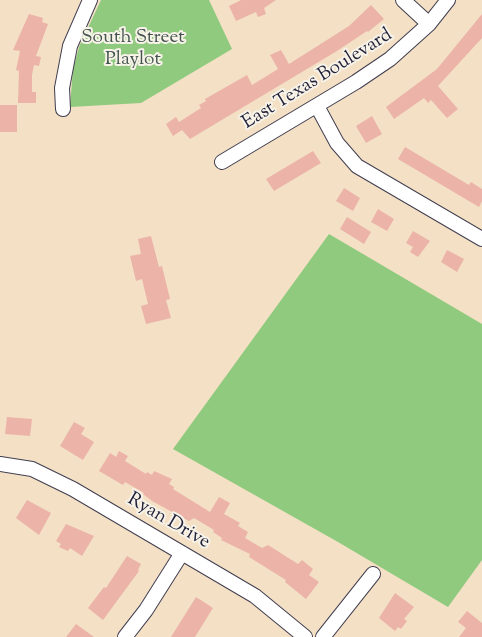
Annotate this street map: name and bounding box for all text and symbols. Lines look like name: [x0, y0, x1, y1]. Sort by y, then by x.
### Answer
street label: East Texas Boulevard: [239, 25, 397, 135]
park label: South Street Playlot: [81, 28, 185, 72]
street label: Ryan Drive: [123, 489, 213, 555]

